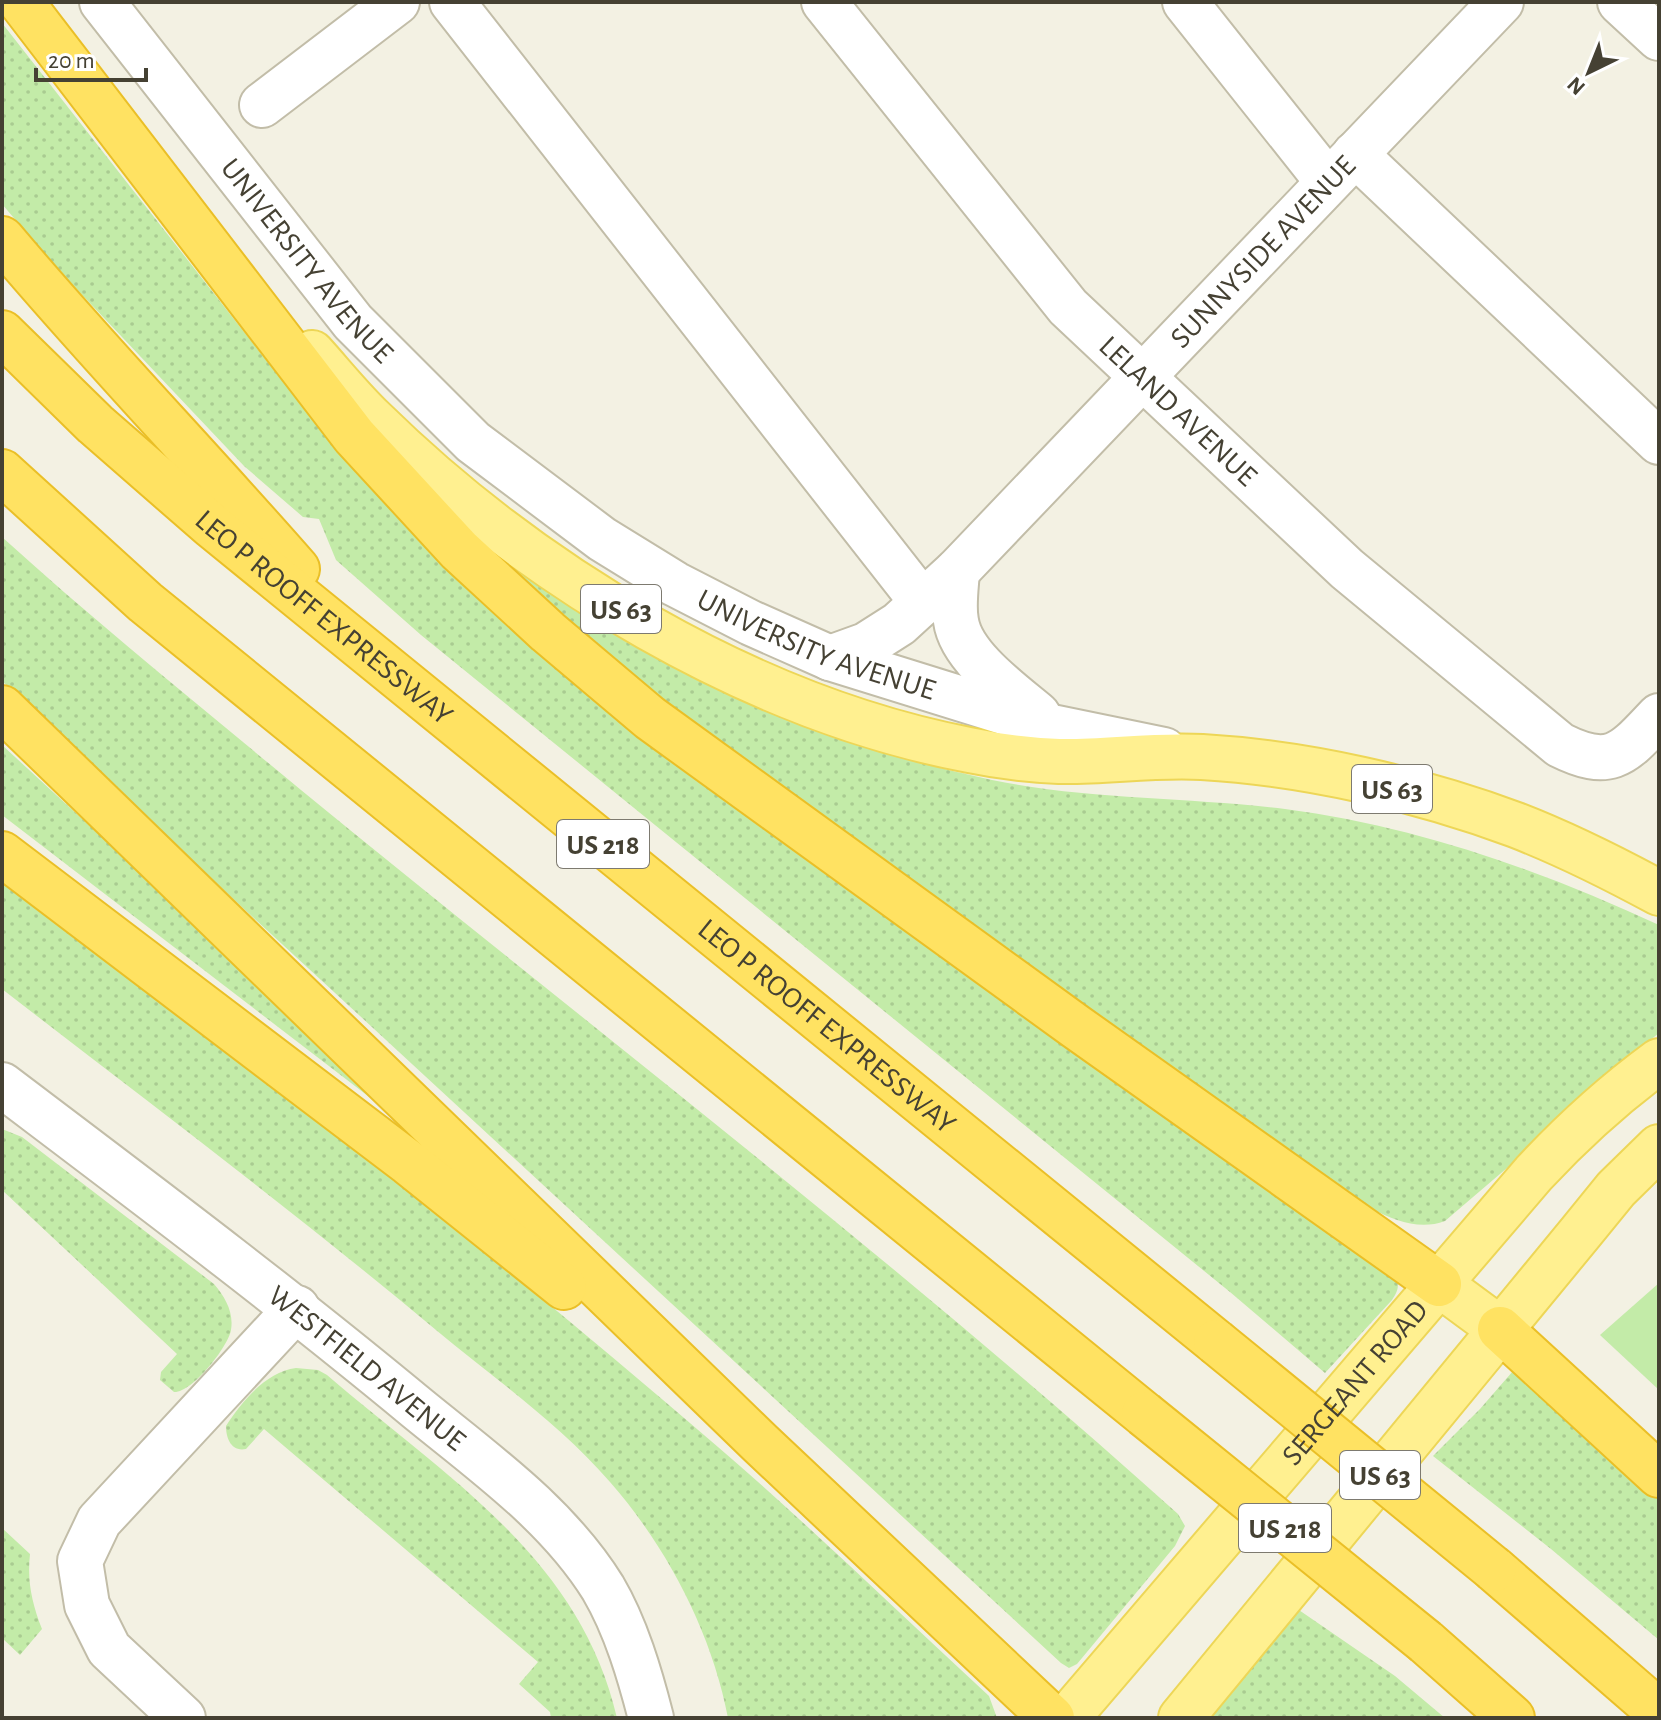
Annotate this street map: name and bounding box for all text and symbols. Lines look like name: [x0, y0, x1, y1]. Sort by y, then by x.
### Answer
scale bar: [36, 32, 146, 82]
north arrow: [1549, 32, 1629, 112]
text: 20 m: [48, 49, 95, 73]
text: N: [1563, 73, 1589, 99]
street label: SUNNYSIDE AVENUE: [1165, 150, 1361, 354]
street label: UNIVERSITY AVENUE: [215, 153, 398, 369]
street label: LELAND AVENUE: [1093, 331, 1262, 492]
street label: LEO P ROOFF EXPRESSWAY: [189, 505, 458, 731]
street label: UNIVERSITY AVENUE: [692, 584, 939, 706]
road number: US 63: [581, 585, 661, 633]
road number: US 63: [1352, 765, 1432, 813]
road number: US 218: [557, 820, 649, 868]
street label: LEO P ROOFF EXPRESSWAY: [692, 914, 961, 1140]
street label: WESTFIELD AVENUE: [262, 1280, 471, 1457]
street label: SERGEANT ROAD: [1277, 1295, 1434, 1471]
road number: US 63: [1340, 1451, 1420, 1499]
road number: US 218: [1239, 1504, 1331, 1552]

